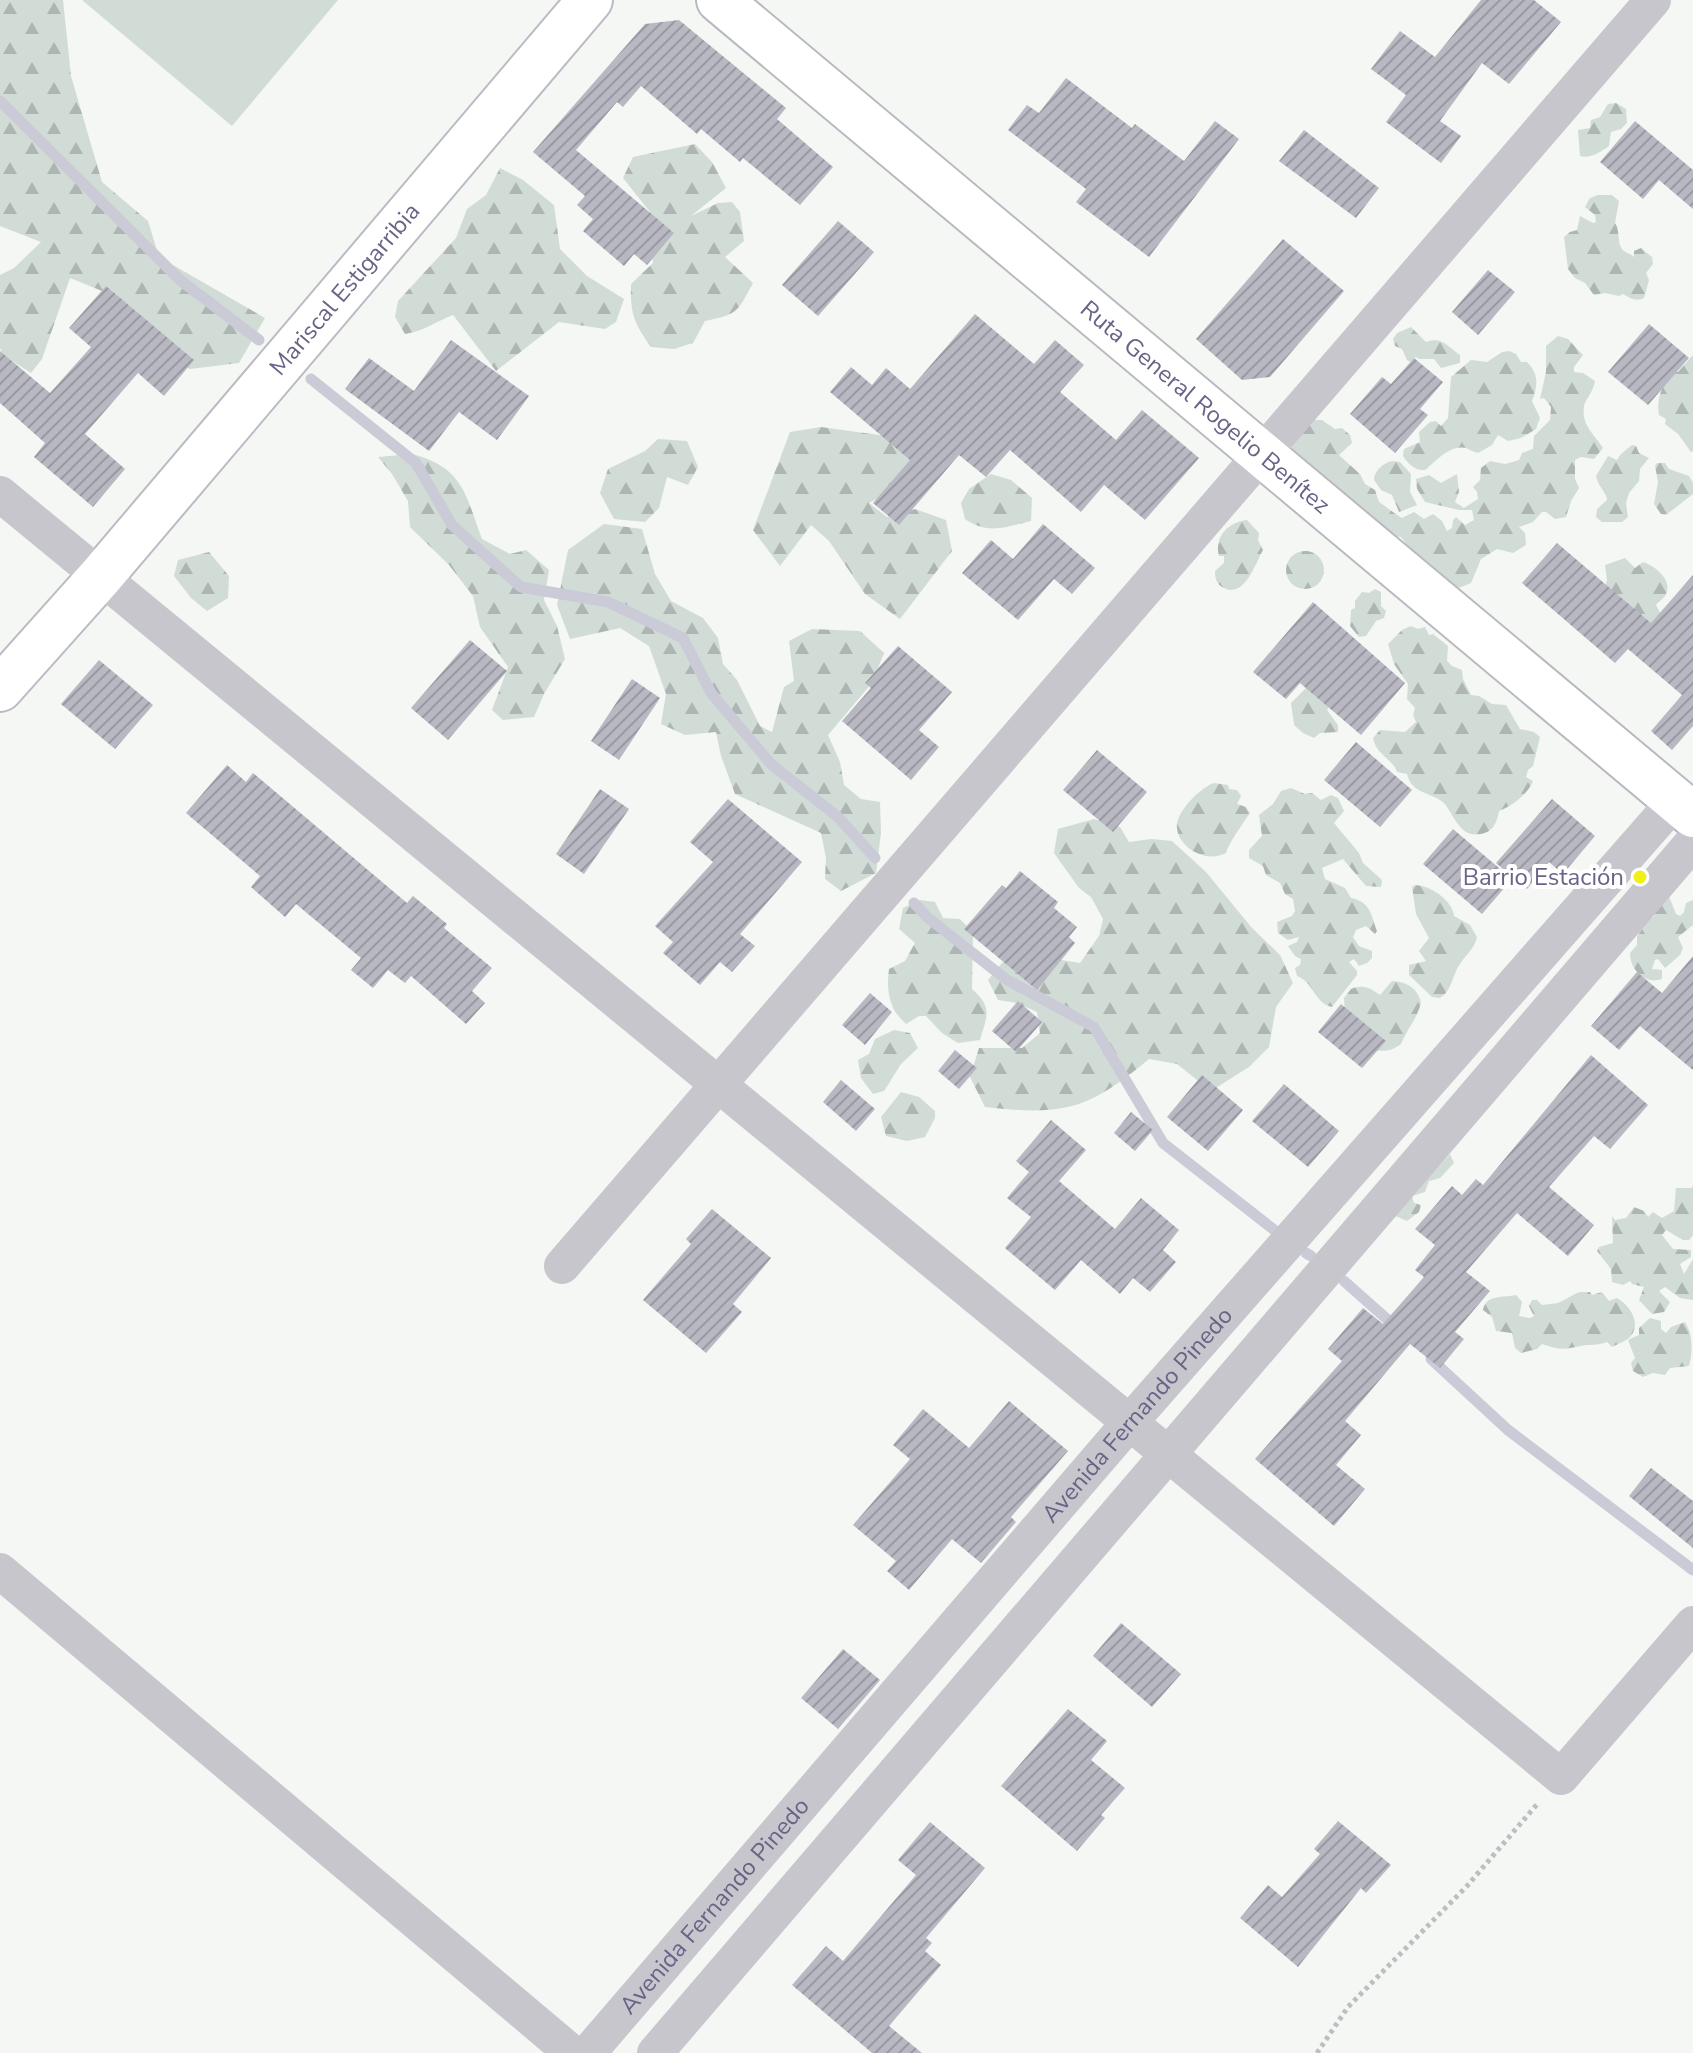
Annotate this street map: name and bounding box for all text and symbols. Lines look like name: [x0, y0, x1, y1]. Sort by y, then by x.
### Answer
street label: Mariscal Estigarribia: [262, 196, 427, 382]
street label: Ruta General Rogelio Benítez: [1074, 293, 1337, 521]
place label: Barrio Estación: [1463, 861, 1624, 893]
marker: Barrio Estación: [1631, 868, 1649, 886]
street label: Avenida Fernando Pinedo: [1035, 1300, 1240, 1529]
street label: Avenida Fernando Pinedo: [612, 1791, 817, 2021]

